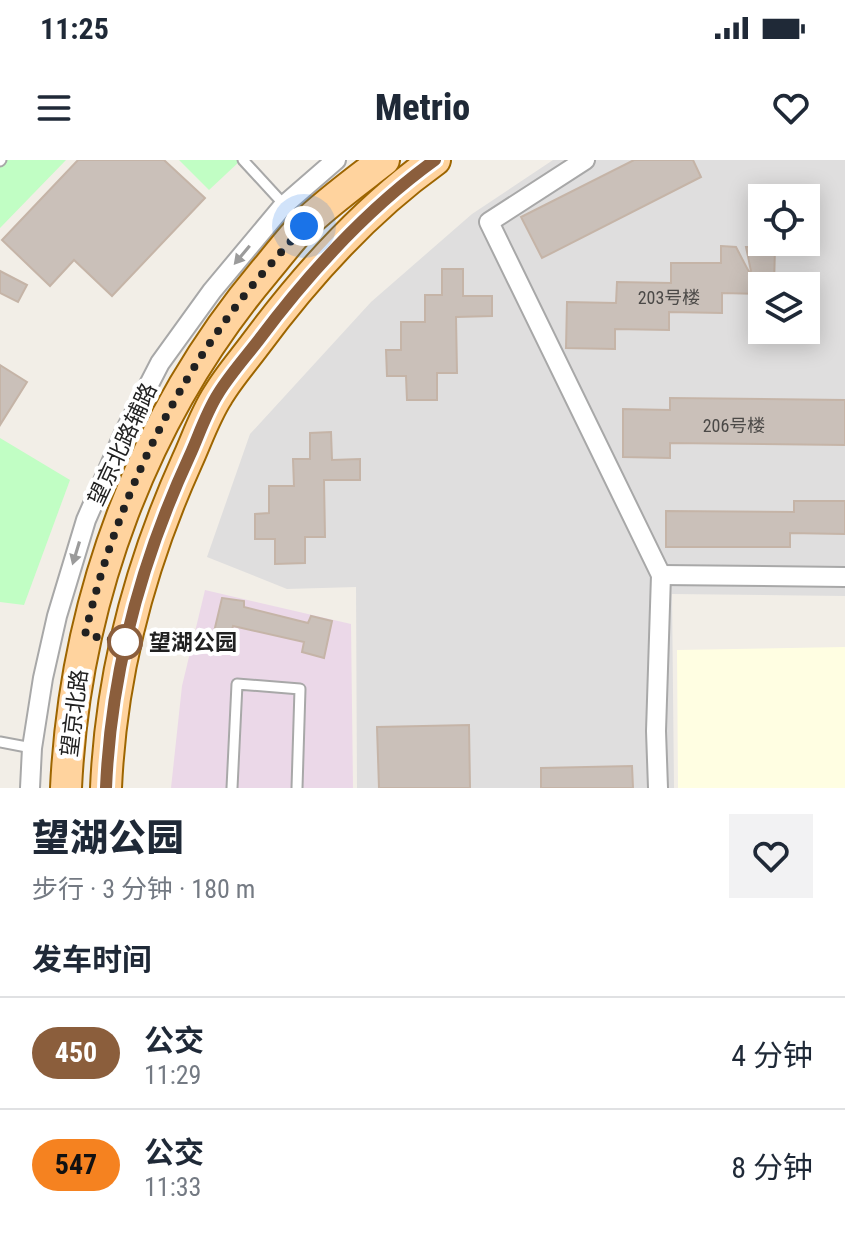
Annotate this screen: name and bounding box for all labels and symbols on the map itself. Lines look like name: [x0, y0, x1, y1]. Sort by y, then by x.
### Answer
your location: [284, 206, 324, 246]
one-way arrow: [234, 245, 251, 265]
house number: 203号楼: [638, 287, 700, 308]
street label: 望京北路辅路: [83, 379, 162, 509]
house number: 206号楼: [703, 415, 765, 436]
one-way arrow: [69, 542, 82, 566]
marker: 望湖公园: [108, 625, 142, 659]
place label: 望湖公园: [149, 630, 237, 655]
street label: 望京北路: [57, 668, 92, 758]

